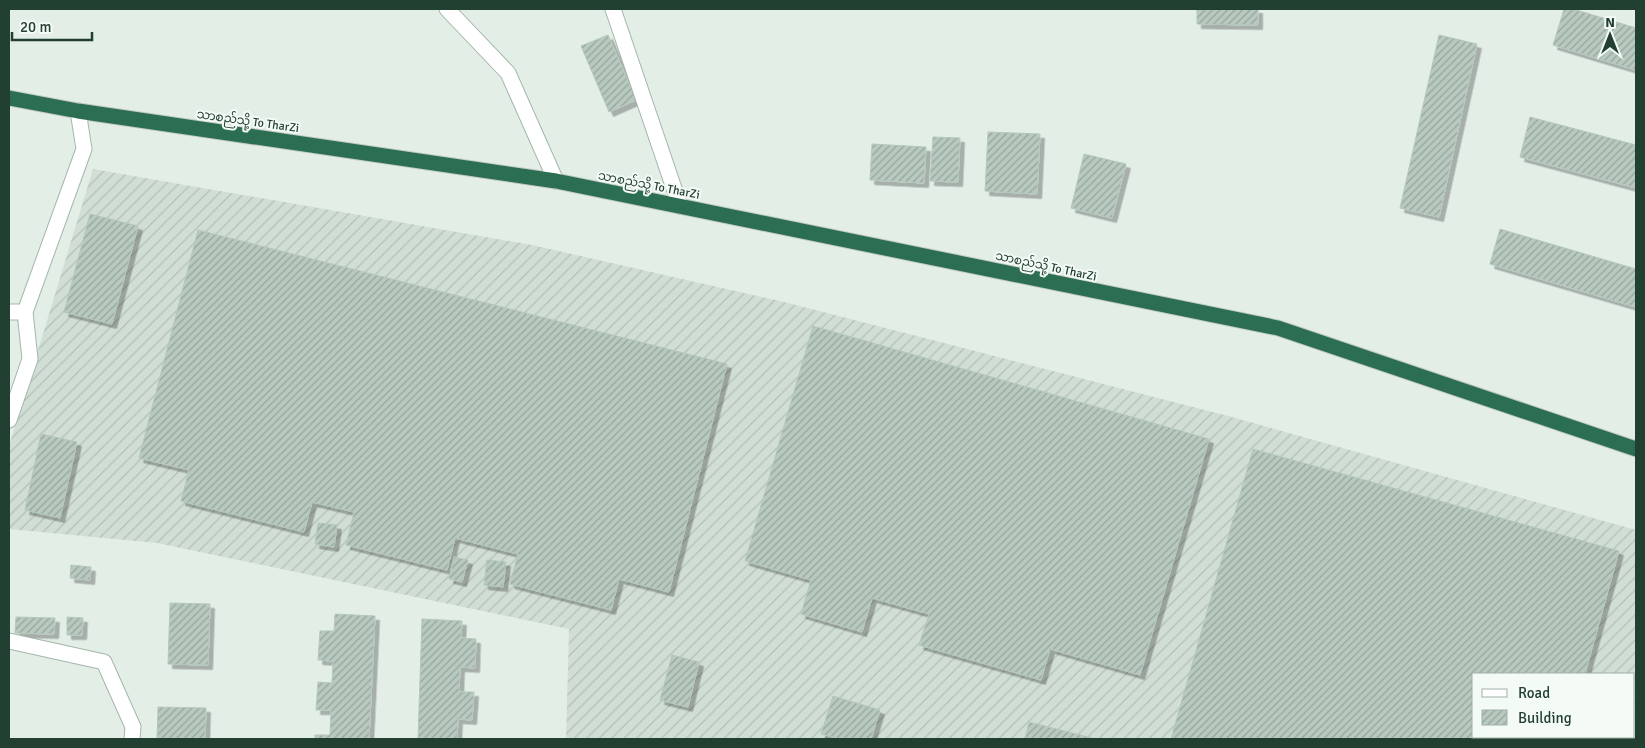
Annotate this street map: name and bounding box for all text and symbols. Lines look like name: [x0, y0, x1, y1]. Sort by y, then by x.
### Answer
scale bar: [12, 10, 92, 42]
north arrow: [1585, 10, 1635, 60]
text: N: [1605, 14, 1615, 31]
text: 20 m: [20, 18, 51, 36]
street label: သာစည်သို့ To TharZi: [195, 105, 300, 138]
street label: သာစည်သို့ To TharZi: [596, 166, 701, 205]
street label: သာစည်သို့ To TharZi: [993, 246, 1098, 287]
legend: [1472, 673, 1635, 738]
text: Road: [1518, 684, 1550, 702]
text: Building: [1518, 709, 1572, 727]

